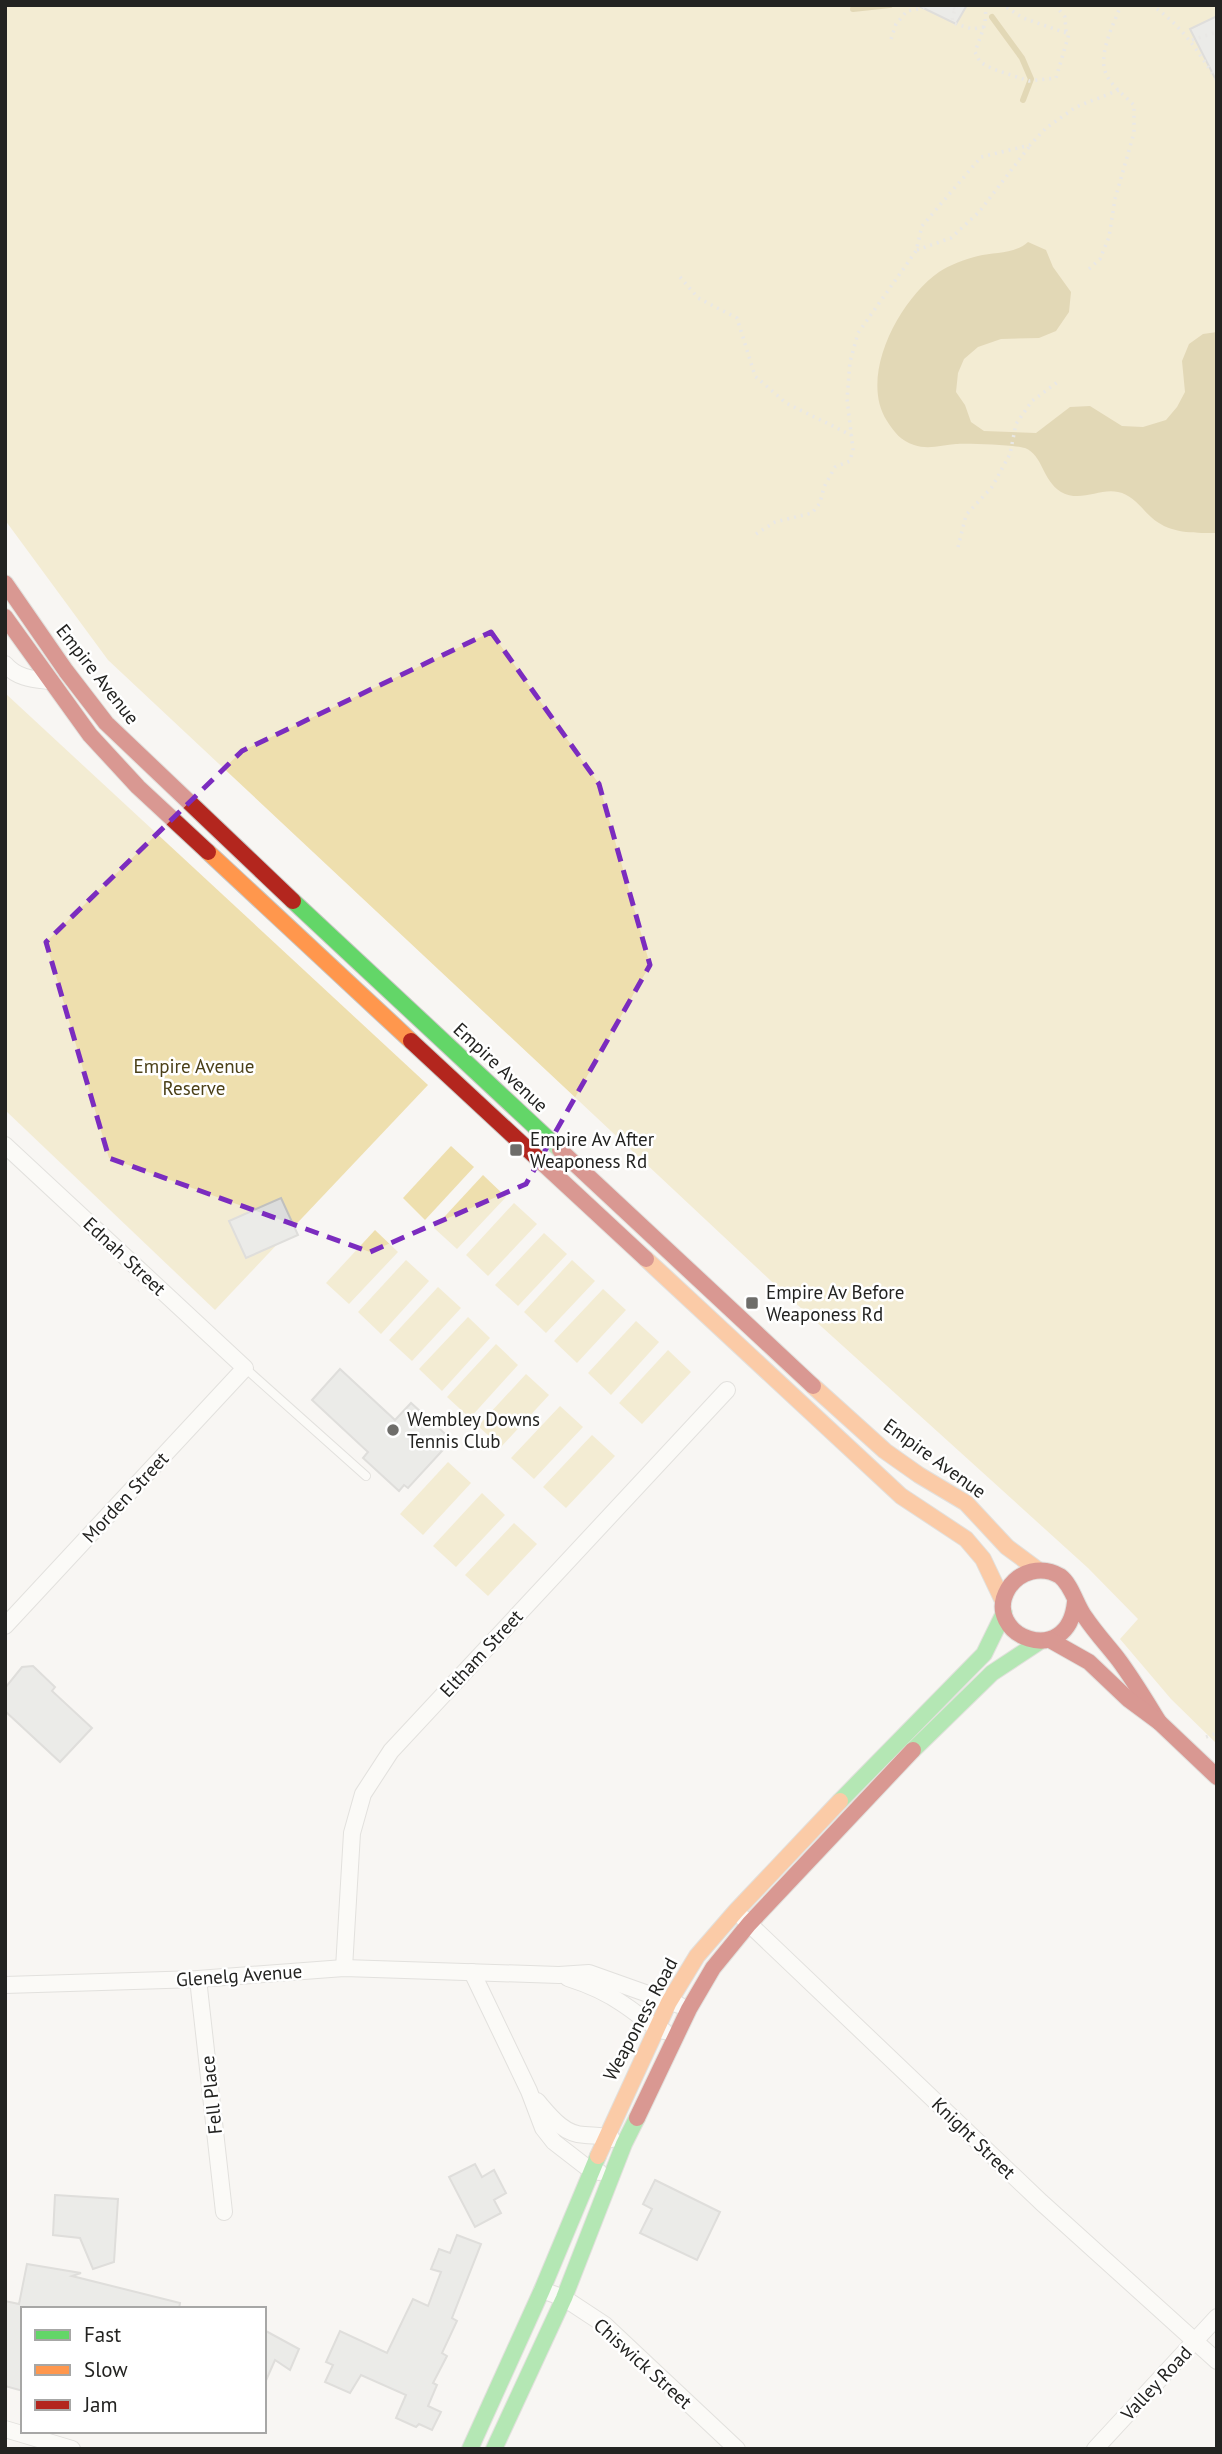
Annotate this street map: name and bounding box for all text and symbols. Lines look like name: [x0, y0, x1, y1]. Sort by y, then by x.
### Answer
street label: Empire Avenue: [51, 619, 145, 729]
street label: Empire Avenue: [449, 1017, 553, 1117]
park label: Empire Avenue Reserve: [134, 1054, 254, 1100]
place label: Empire Av After Weaponess Rd: [530, 1127, 655, 1173]
marker: Empire Av After Weaponess Rd: [508, 1142, 524, 1158]
street label: Ednah Street: [79, 1212, 172, 1301]
place label: Empire Av Before Weaponess Rd: [766, 1280, 904, 1326]
marker: Empire Av Before Weaponess Rd: [744, 1295, 760, 1311]
place label: Wembley Downs Tennis Club: [407, 1407, 540, 1453]
street label: Empire Avenue: [879, 1413, 991, 1503]
marker: Wembley Downs Tennis Club: [385, 1422, 401, 1438]
street label: Morden Street: [77, 1446, 174, 1547]
street label: Eltham Street: [434, 1604, 528, 1702]
street label: Weaponess Road: [598, 1953, 682, 2085]
street label: Glenelg Avenue: [175, 1959, 303, 1991]
street label: Fell Place: [195, 2054, 227, 2136]
street label: Knight Street: [927, 2092, 1021, 2184]
legend: [21, 2307, 266, 2433]
street label: Chiswick Street: [589, 2313, 698, 2414]
text: Fast: [84, 2321, 121, 2348]
street label: Valley Road: [1115, 2341, 1197, 2426]
text: Slow: [84, 2356, 128, 2383]
text: Jam: [83, 2391, 118, 2418]

